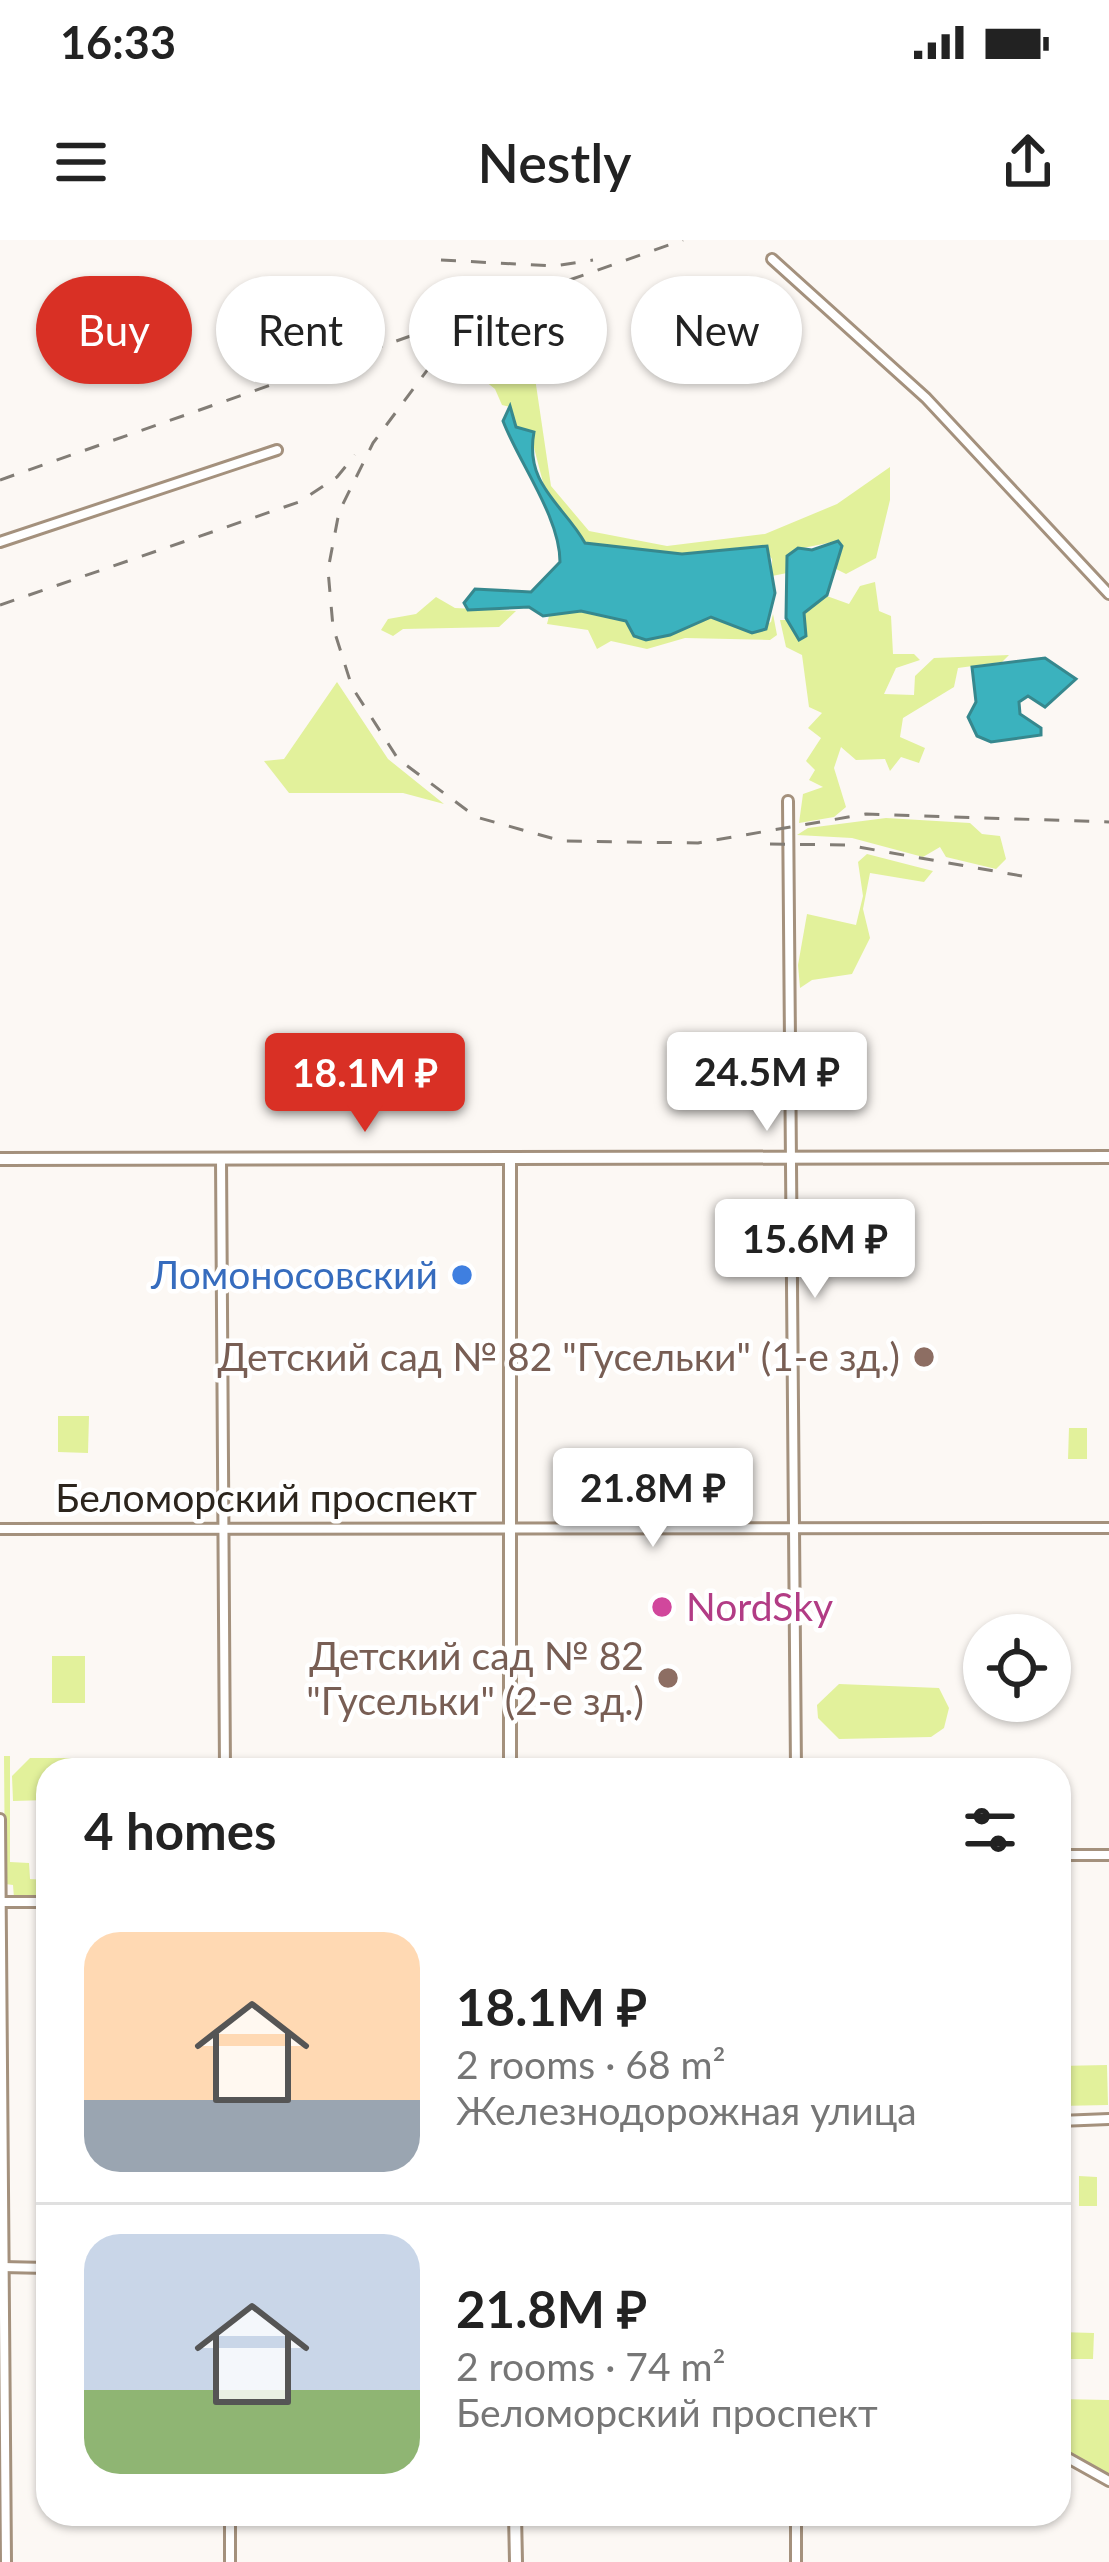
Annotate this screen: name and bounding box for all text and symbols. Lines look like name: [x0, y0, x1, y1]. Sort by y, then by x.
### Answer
text: 16:33: [60, 15, 176, 69]
icon: menu: [48, 129, 114, 195]
icon: share: [995, 129, 1061, 195]
text: Nestly: [478, 130, 631, 195]
chip: Buy: [36, 276, 192, 384]
chip: Rent: [216, 276, 385, 384]
chip: Filters: [409, 276, 607, 384]
chip: New: [631, 276, 802, 384]
pin: 24.5M ₽: [656, 1032, 878, 1134]
pin: 18.1M ₽: [254, 1033, 476, 1135]
text: 24.5M ₽: [694, 1048, 840, 1094]
text: 18.1M ₽: [292, 1049, 438, 1095]
pin: 15.6M ₽: [704, 1199, 926, 1301]
text: 15.6M ₽: [742, 1215, 888, 1261]
place label: Ломоносовский: [150, 1251, 438, 1297]
marker: Ломоносовский: [449, 1262, 475, 1288]
place label: Детский сад № 82 "Гусельки" (1-е зд.): [217, 1333, 900, 1379]
marker: Детский сад № 82 "Гусельки" (1-е зд.): [911, 1344, 937, 1370]
pin: 21.8M ₽: [542, 1448, 764, 1550]
text: 21.8M ₽: [580, 1464, 726, 1510]
street label: Беломорский проспект: [55, 1474, 477, 1520]
place label: NordSky: [686, 1583, 833, 1629]
marker: NordSky: [649, 1594, 675, 1620]
map controls: [963, 1614, 1071, 1722]
button: locate: [963, 1614, 1071, 1722]
place label: Детский сад № 82 "Гусельки" (2-е зд.): [306, 1632, 644, 1723]
marker: Детский сад № 82 "Гусельки" (2-е зд.): [655, 1665, 681, 1691]
icon: filters: [957, 1797, 1023, 1863]
text: 4 homes: [84, 1800, 276, 1861]
text: 18.1M ₽: [456, 1976, 647, 2037]
icon: home: [180, 1980, 324, 2124]
text: 2 rooms · 68 m²: [456, 2041, 726, 2087]
text: Железнодорожная улица: [456, 2087, 917, 2133]
text: 21.8M ₽: [456, 2278, 647, 2339]
icon: home: [180, 2282, 324, 2426]
text: 2 rooms · 74 m²: [456, 2343, 726, 2389]
text: Беломорский проспект: [456, 2389, 878, 2435]

